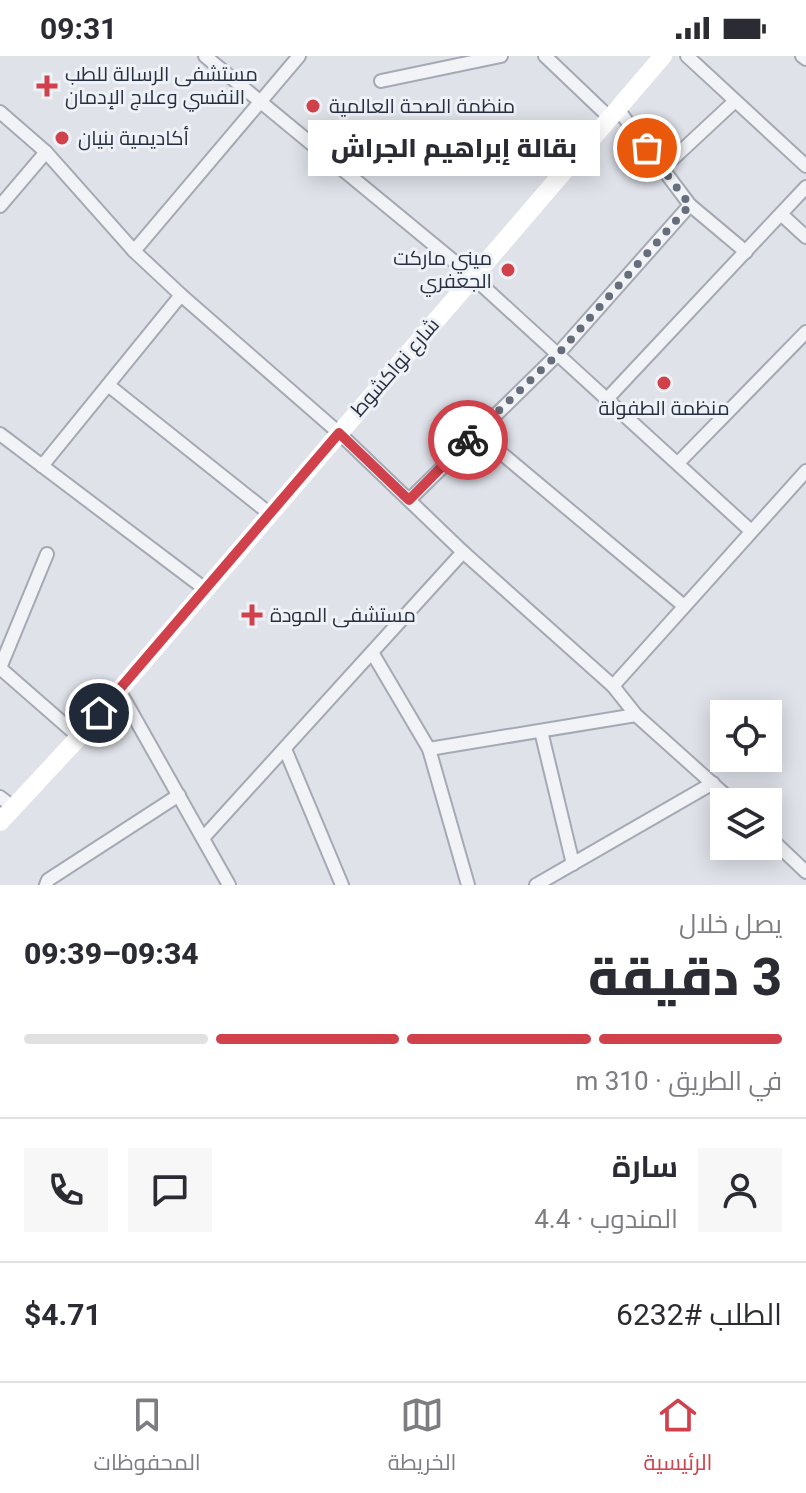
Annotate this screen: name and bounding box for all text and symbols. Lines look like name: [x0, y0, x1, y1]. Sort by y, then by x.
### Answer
text: 09:31: [40, 11, 117, 46]
place label: مستشفى الرسالة للطب النفسي وعلاج الإدمان: [65, 62, 258, 112]
marker: مستشفى الرسالة للطب النفسي وعلاج الإدمان: [36, 75, 58, 97]
place label: منظمة الصحة العالمية: [329, 94, 515, 118]
marker: منظمة الصحة العالمية: [304, 97, 322, 115]
pin: [613, 114, 681, 182]
callout: بقالة إبراهيم الجراش: [307, 120, 599, 176]
place label: أكاديمية بنيان: [78, 126, 189, 151]
icon: bag: [625, 126, 669, 170]
marker: أكاديمية بنيان: [53, 129, 71, 147]
text: بقالة إبراهيم الجراش: [331, 133, 577, 163]
place label: ميني ماركت الجعفري: [393, 246, 492, 297]
marker: ميني ماركت الجعفري: [499, 261, 517, 279]
street label: شارع نواكشوط: [346, 313, 446, 422]
marker: منظمة الطفولة: [655, 374, 673, 392]
place label: منظمة الطفولة: [599, 396, 729, 420]
courier: [428, 400, 508, 480]
icon: bike: [446, 418, 490, 462]
place label: مستشفى المودة: [270, 603, 416, 628]
marker: مستشفى المودة: [241, 604, 263, 626]
pin: [65, 679, 133, 747]
icon: home: [77, 691, 121, 735]
map controls: [710, 700, 782, 860]
button: locate: [710, 700, 782, 772]
button: layers: [710, 788, 782, 860]
text: يصل خلال: [679, 909, 782, 939]
text: 09:34–09:39: [24, 936, 199, 971]
text: 3 دقيقة: [588, 947, 782, 1008]
text: في الطريق · 310 m: [575, 1066, 782, 1096]
button: phone: [24, 1148, 108, 1232]
button: chat: [128, 1148, 212, 1232]
button: person: [698, 1148, 782, 1232]
text: سارة: [612, 1149, 678, 1184]
text: المندوب · 4.4: [534, 1204, 678, 1234]
text: $4.71: [24, 1297, 102, 1332]
text: الطلب #6232: [616, 1297, 782, 1332]
tab: المحفوظات: [94, 1393, 201, 1483]
tab: الخريطة: [388, 1393, 456, 1483]
tab: الرئيسية: [643, 1393, 712, 1483]

